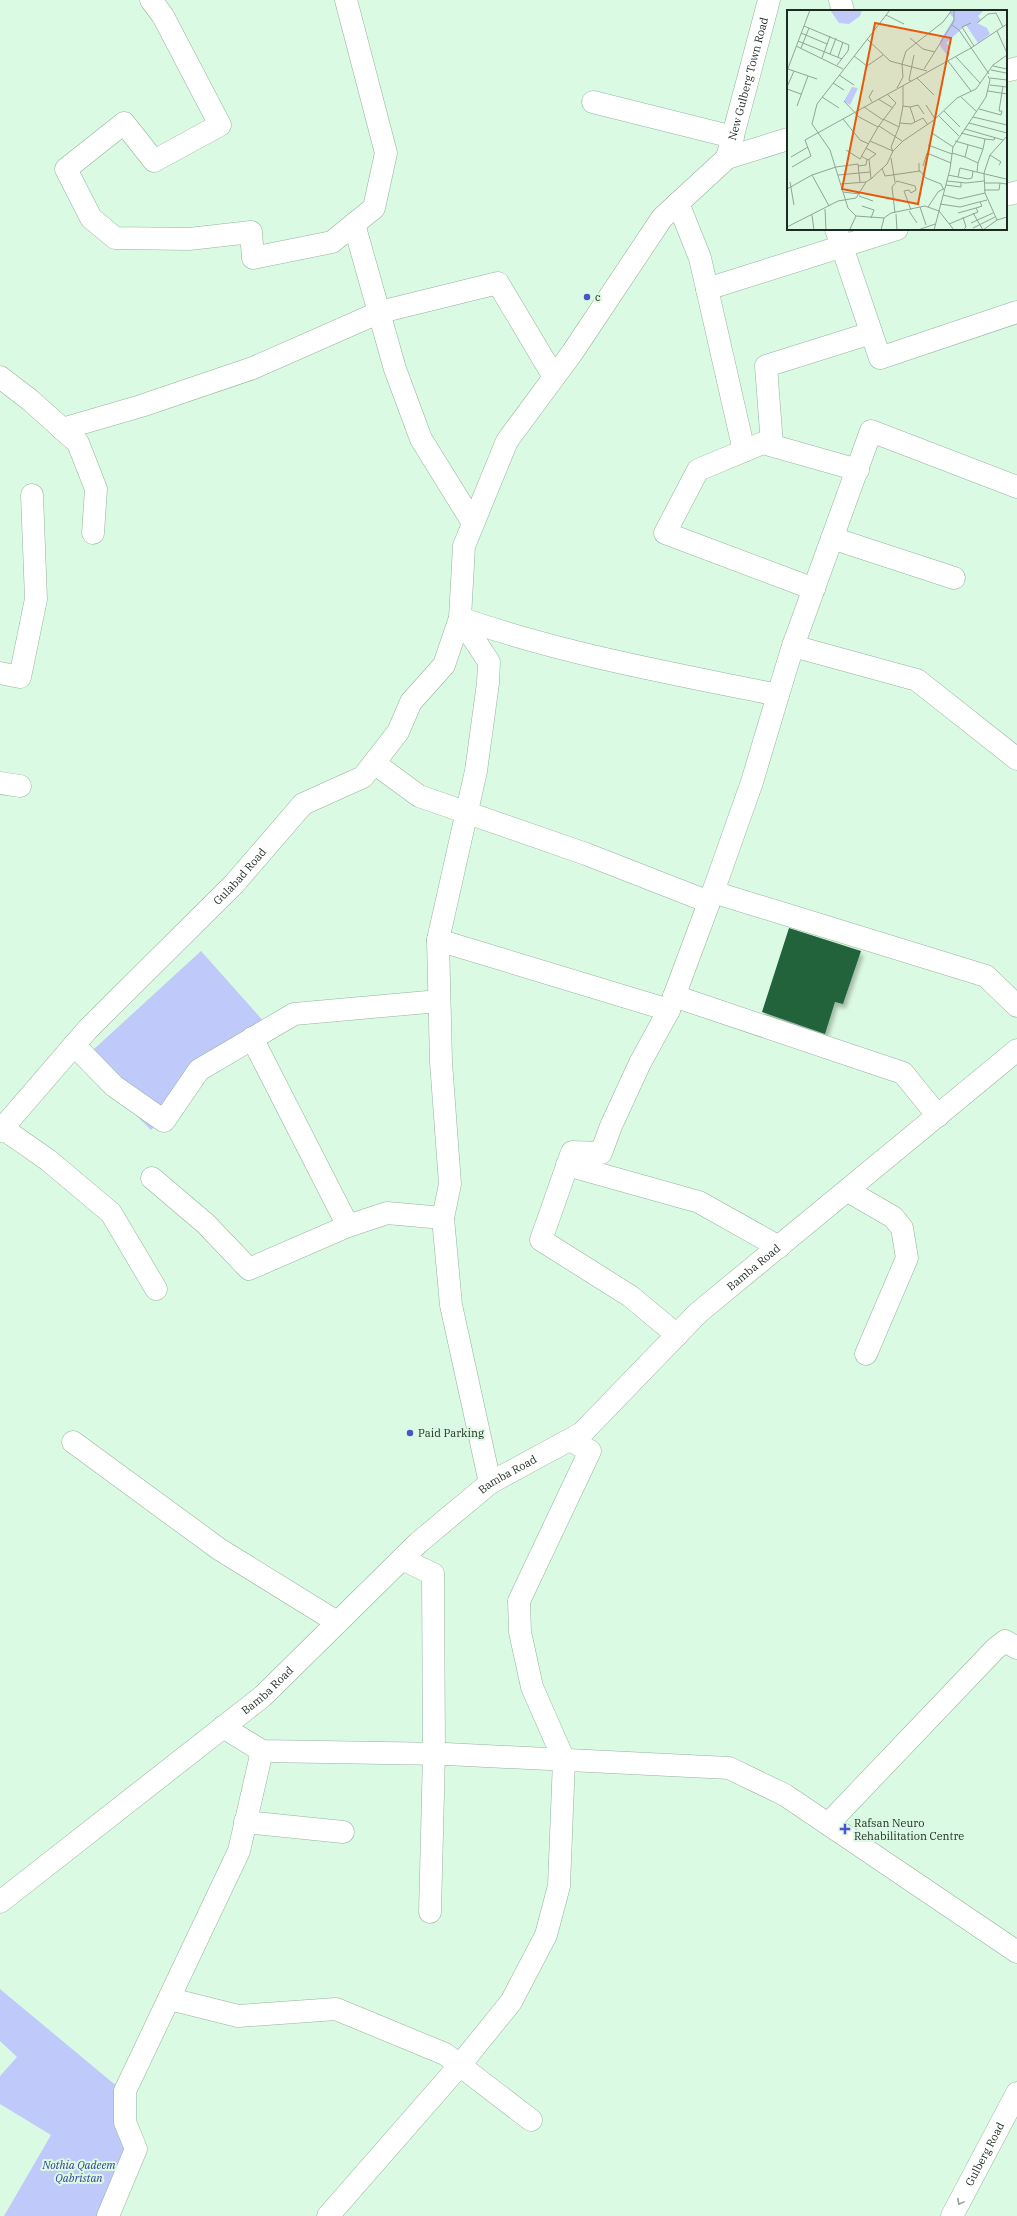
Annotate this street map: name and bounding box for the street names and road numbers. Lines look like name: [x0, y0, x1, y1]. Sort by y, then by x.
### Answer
street label: New Gulberg Town Road: [725, 15, 771, 142]
street label: Gulabad Road: [210, 845, 269, 908]
street label: Bamba Road: [724, 1241, 783, 1294]
street label: Bamba Road: [475, 1452, 539, 1497]
street label: Bamba Road: [238, 1663, 296, 1717]
street label: Gulberg Road: [962, 2119, 1007, 2188]

